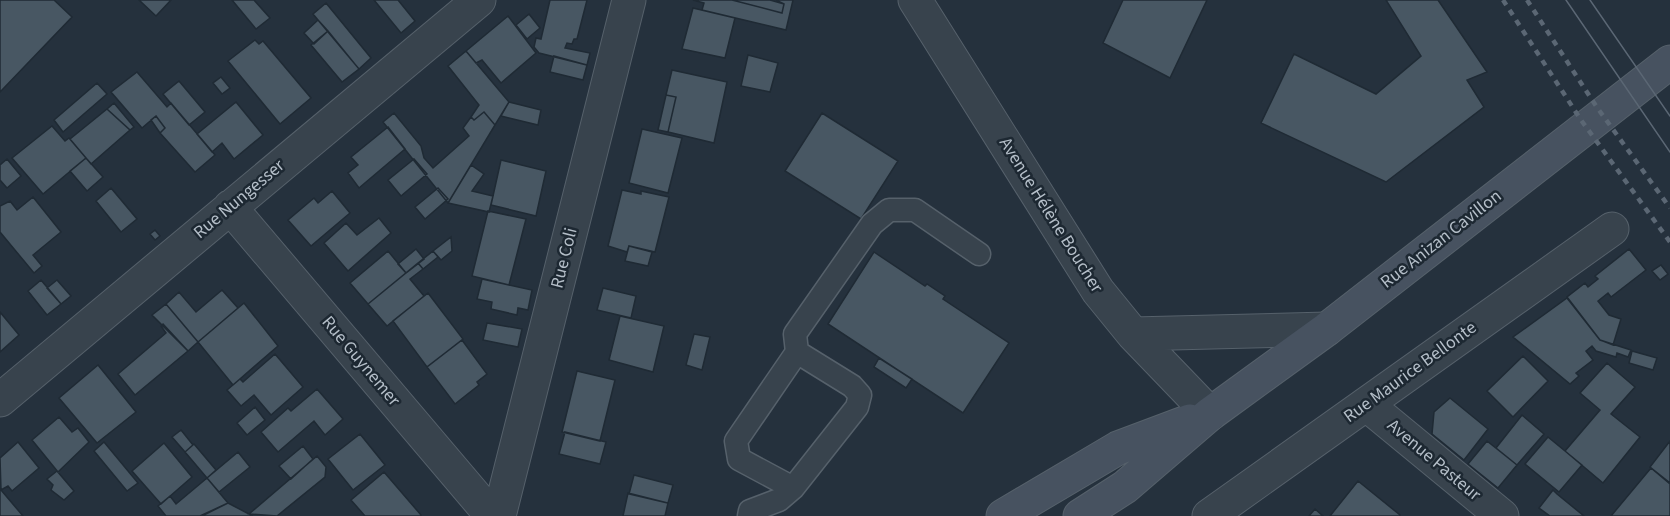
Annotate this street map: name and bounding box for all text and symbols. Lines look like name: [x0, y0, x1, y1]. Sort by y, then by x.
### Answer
street label: Avenue Hélène Boucher: [993, 133, 1109, 298]
street label: Rue Nungesser: [188, 153, 290, 245]
street label: Rue Anizan Cavillon: [1375, 184, 1507, 294]
street label: Rue Coli: [544, 225, 584, 291]
street label: Rue Guynemer: [316, 311, 407, 412]
street label: Rue Maurice Bellonte: [1338, 315, 1482, 429]
street label: Avenue Pasteur: [1382, 413, 1487, 507]

